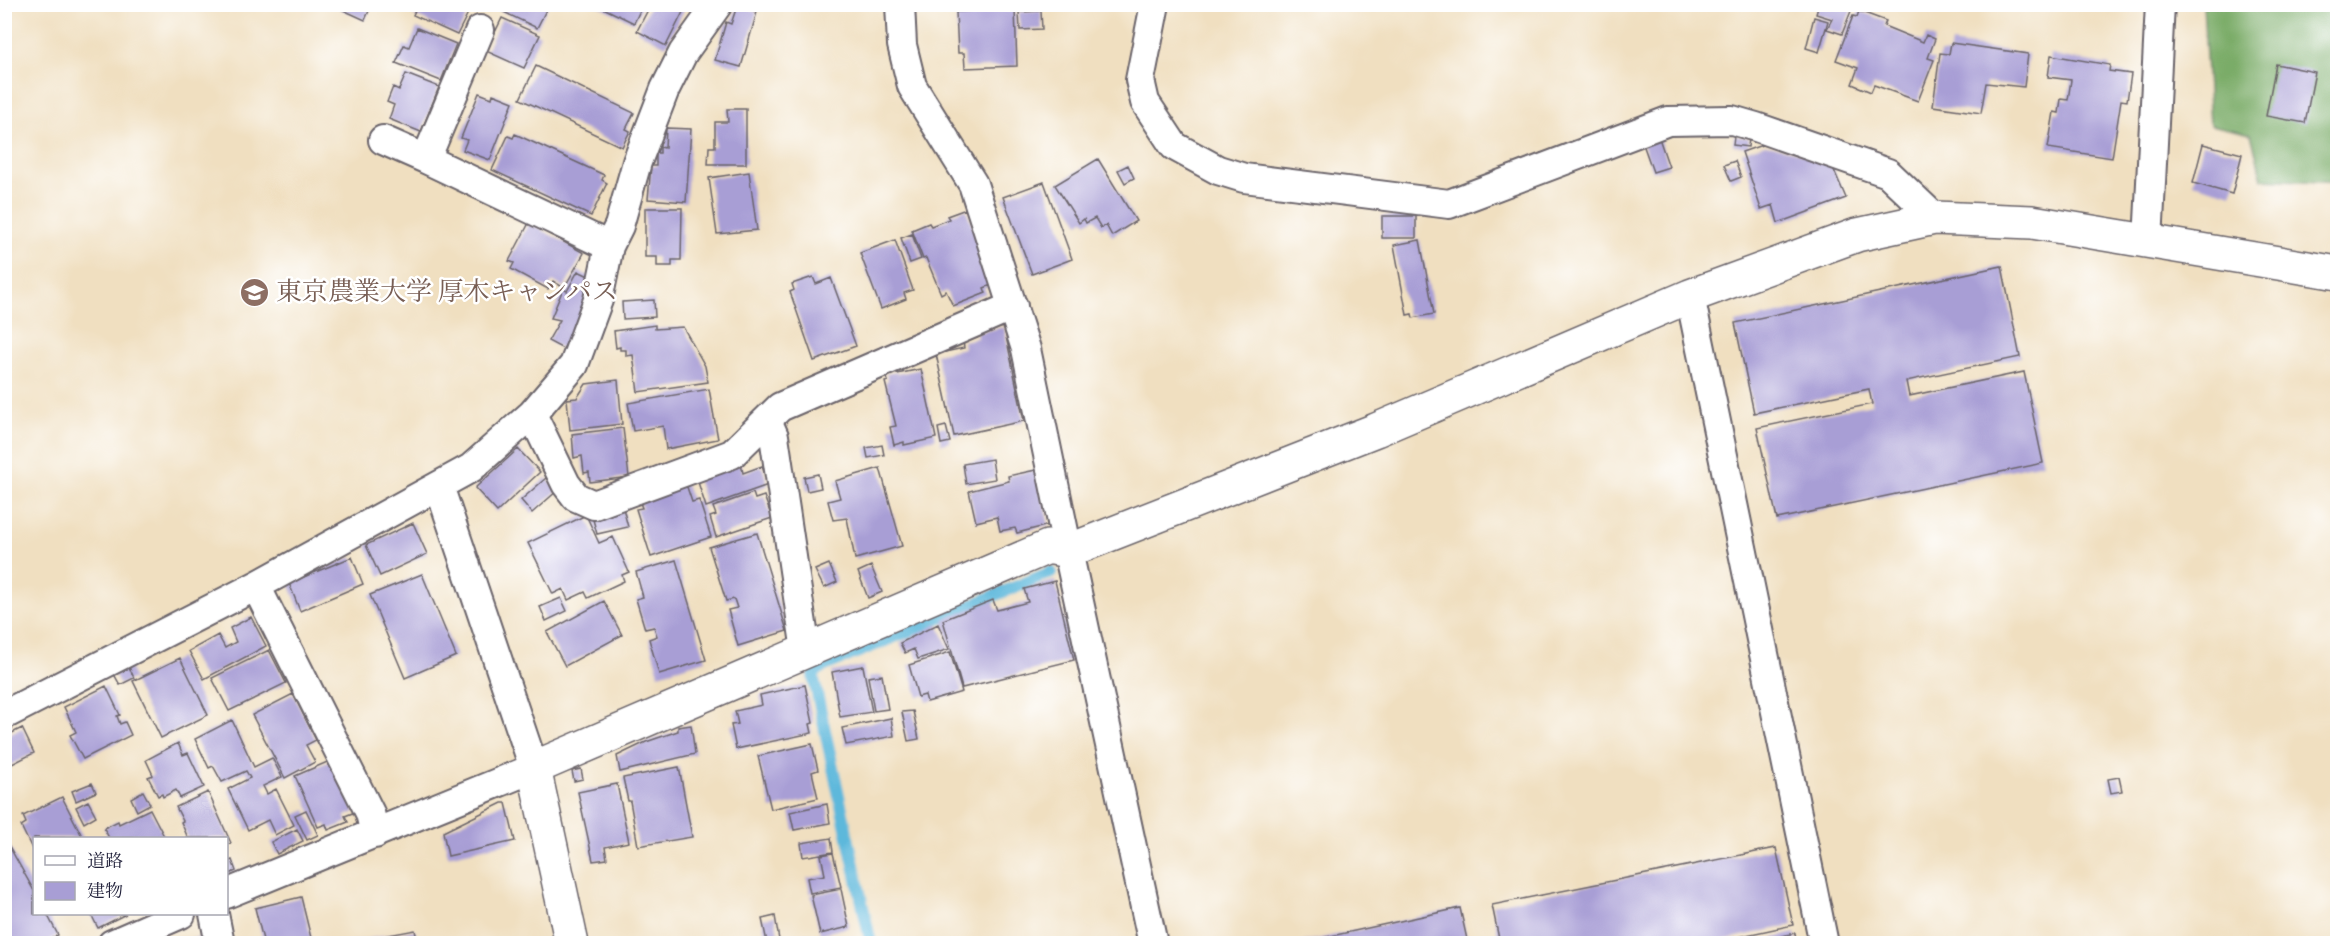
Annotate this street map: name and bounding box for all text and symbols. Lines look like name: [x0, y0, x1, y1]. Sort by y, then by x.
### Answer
school or university icon: 東京農業大学 厚木キャンパス: [239, 276, 271, 308]
place label: 東京農業大学 厚木キャンパス: [276, 276, 618, 309]
legend: [33, 837, 228, 915]
text: 道路: [87, 851, 123, 873]
text: 建物: [87, 881, 123, 903]

